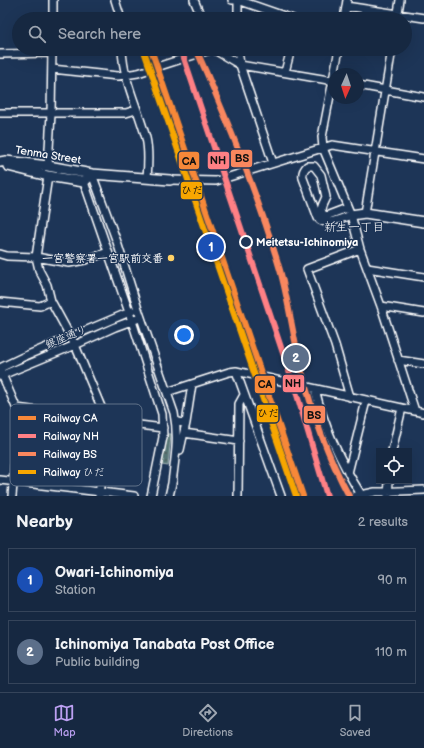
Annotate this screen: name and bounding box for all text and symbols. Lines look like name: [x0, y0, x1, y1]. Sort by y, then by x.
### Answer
search box: [12, 12, 412, 56]
icon: search: [26, 23, 48, 45]
text: Search here: [58, 25, 141, 44]
north arrow: [328, 68, 364, 104]
street label: Tenma Street: [14, 143, 82, 167]
line badge: BS: [230, 149, 253, 168]
line badge: CA: [178, 151, 200, 170]
line badge: NH: [207, 151, 230, 170]
text: BS: [235, 152, 250, 165]
text: NH: [210, 154, 226, 167]
text: CA: [182, 155, 197, 168]
line badge: ひだ: [180, 181, 203, 200]
text: ひだ: [181, 184, 203, 197]
district label: 新生一丁目: [324, 220, 384, 235]
pin: 1: [198, 232, 224, 262]
marker: Meitetsu-Ichinomiya: [239, 235, 253, 249]
place label: Meitetsu-Ichinomiya: [256, 236, 358, 249]
place label: 一宮警察署一宮駅前交番: [42, 252, 163, 265]
marker: 一宮警察署一宮駅前交番: [166, 253, 176, 263]
street label: 銀座通り: [43, 322, 89, 352]
your location: [174, 325, 194, 345]
pin: 2: [283, 343, 309, 373]
line badge: NH: [282, 374, 305, 393]
line badge: CA: [254, 375, 276, 394]
text: NH: [285, 377, 301, 390]
text: CA: [258, 378, 273, 391]
legend: [10, 404, 142, 486]
line badge: ひだ: [256, 404, 279, 423]
line badge: BS: [303, 405, 326, 424]
text: ひだ: [257, 407, 279, 420]
text: BS: [307, 409, 322, 422]
text: Railway CA: [43, 412, 98, 425]
text: Railway NH: [43, 430, 99, 443]
text: Railway BS: [43, 448, 97, 461]
map controls: [376, 448, 412, 484]
button: locate: [376, 448, 412, 484]
text: Railway ひだ: [43, 466, 105, 479]
text: Nearby: [16, 512, 73, 532]
text: 2 results: [358, 514, 408, 530]
text: Owari-Ichinomiya: [55, 563, 174, 582]
text: 1: [27, 572, 33, 588]
text: 90 m: [378, 572, 407, 588]
text: Station: [55, 582, 96, 598]
text: Ichinomiya Tanabata Post Office: [55, 635, 274, 654]
text: 2: [26, 644, 34, 660]
text: 110 m: [375, 644, 407, 660]
text: Public building: [55, 654, 140, 670]
tab: Map: [53, 702, 76, 739]
tab: Directions: [182, 702, 233, 739]
tab: Saved: [340, 702, 371, 739]

